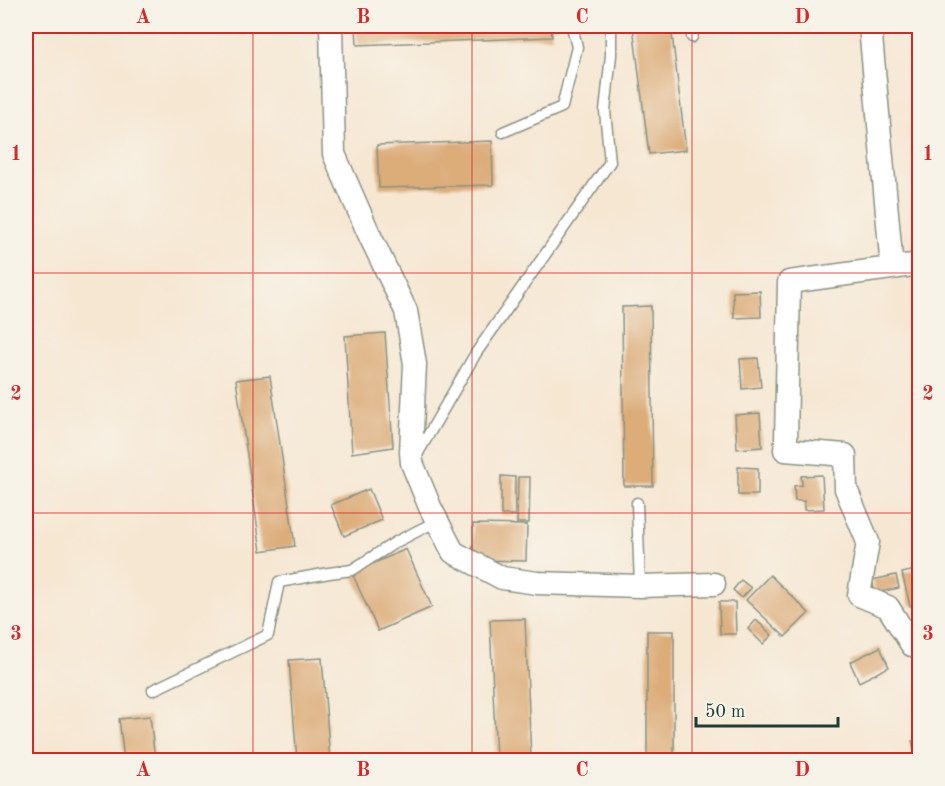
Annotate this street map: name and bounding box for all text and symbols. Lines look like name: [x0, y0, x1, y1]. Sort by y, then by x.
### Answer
text: A: [135, 8, 151, 28]
text: B: [356, 8, 370, 28]
text: C: [575, 8, 589, 28]
text: D: [794, 8, 810, 28]
text: 1: [10, 145, 22, 165]
text: 1: [922, 145, 934, 165]
text: 2: [10, 385, 22, 405]
text: 2: [922, 385, 934, 405]
text: 3: [10, 625, 22, 645]
text: 3: [922, 625, 934, 645]
scale bar: [696, 690, 838, 728]
text: 50 m: [705, 703, 745, 721]
text: A: [135, 761, 151, 781]
text: B: [356, 761, 370, 781]
text: C: [575, 761, 589, 781]
text: D: [794, 761, 810, 781]

